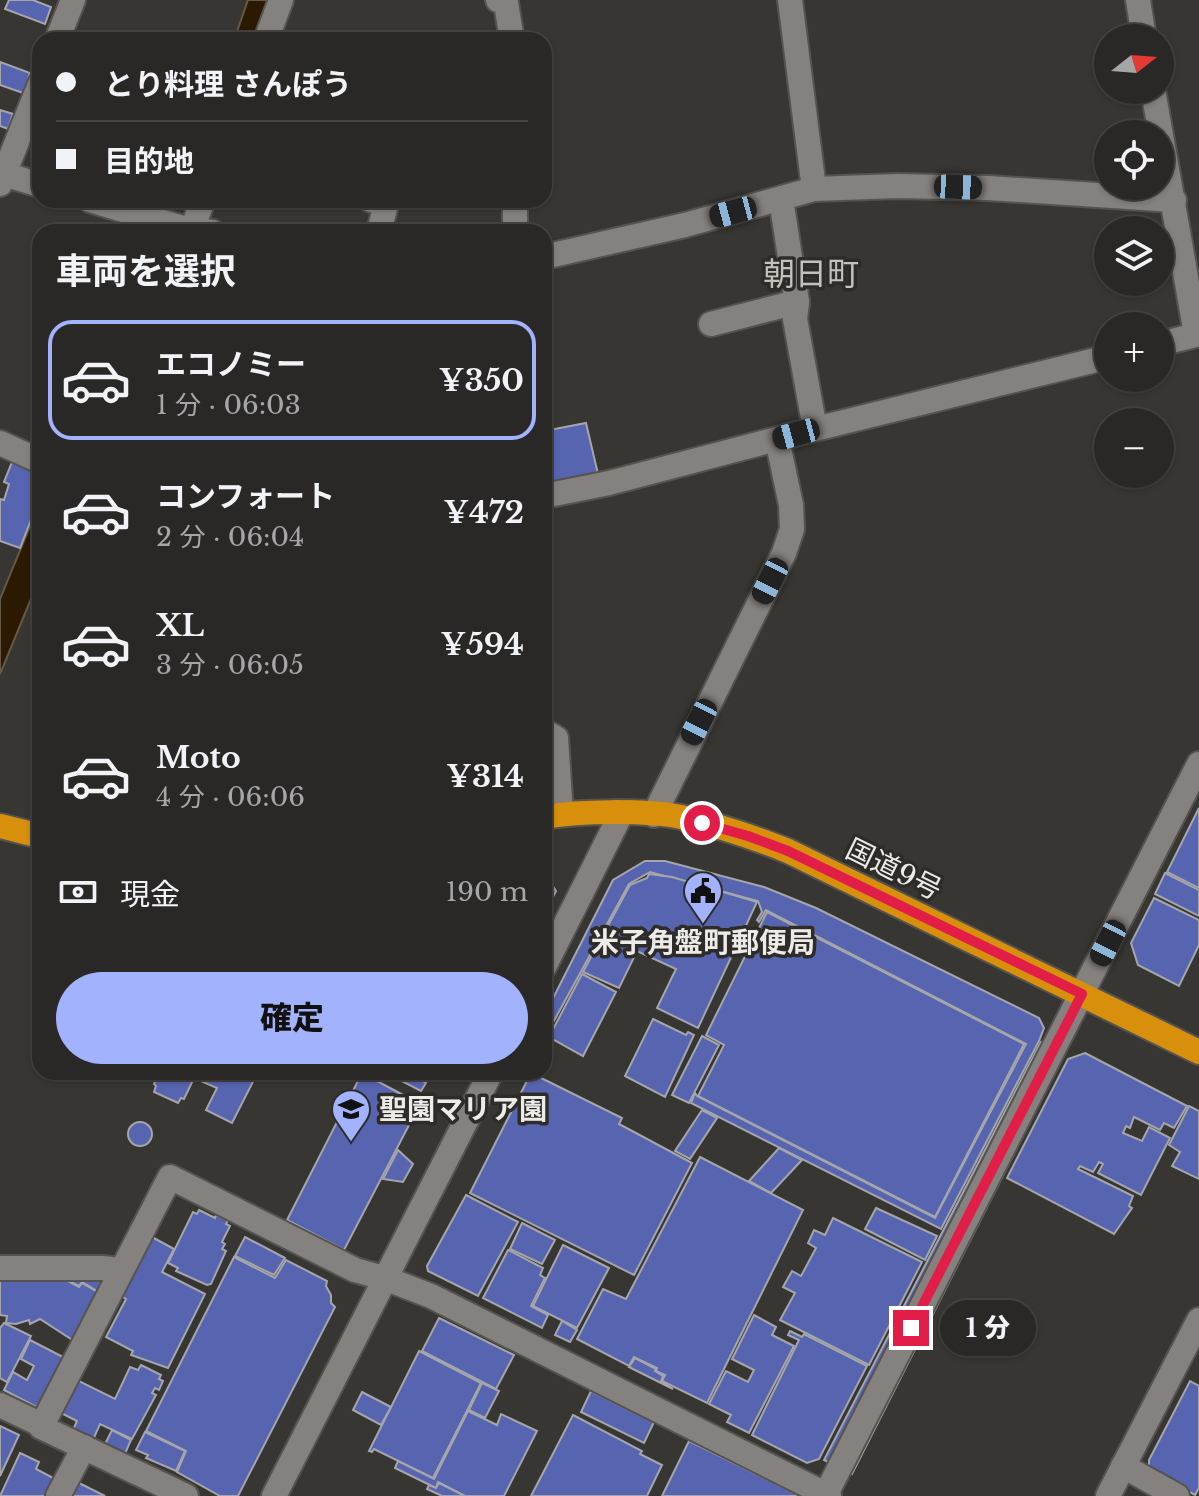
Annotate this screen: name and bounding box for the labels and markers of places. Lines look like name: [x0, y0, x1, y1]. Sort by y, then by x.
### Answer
public building icon: 米子角盤町郵便局: [682, 870, 724, 925]
place label: 米子角盤町郵便局: [591, 925, 815, 960]
school or university icon: 聖園マリア園: [330, 1088, 372, 1143]
place label: 聖園マリア園: [379, 1092, 547, 1127]

